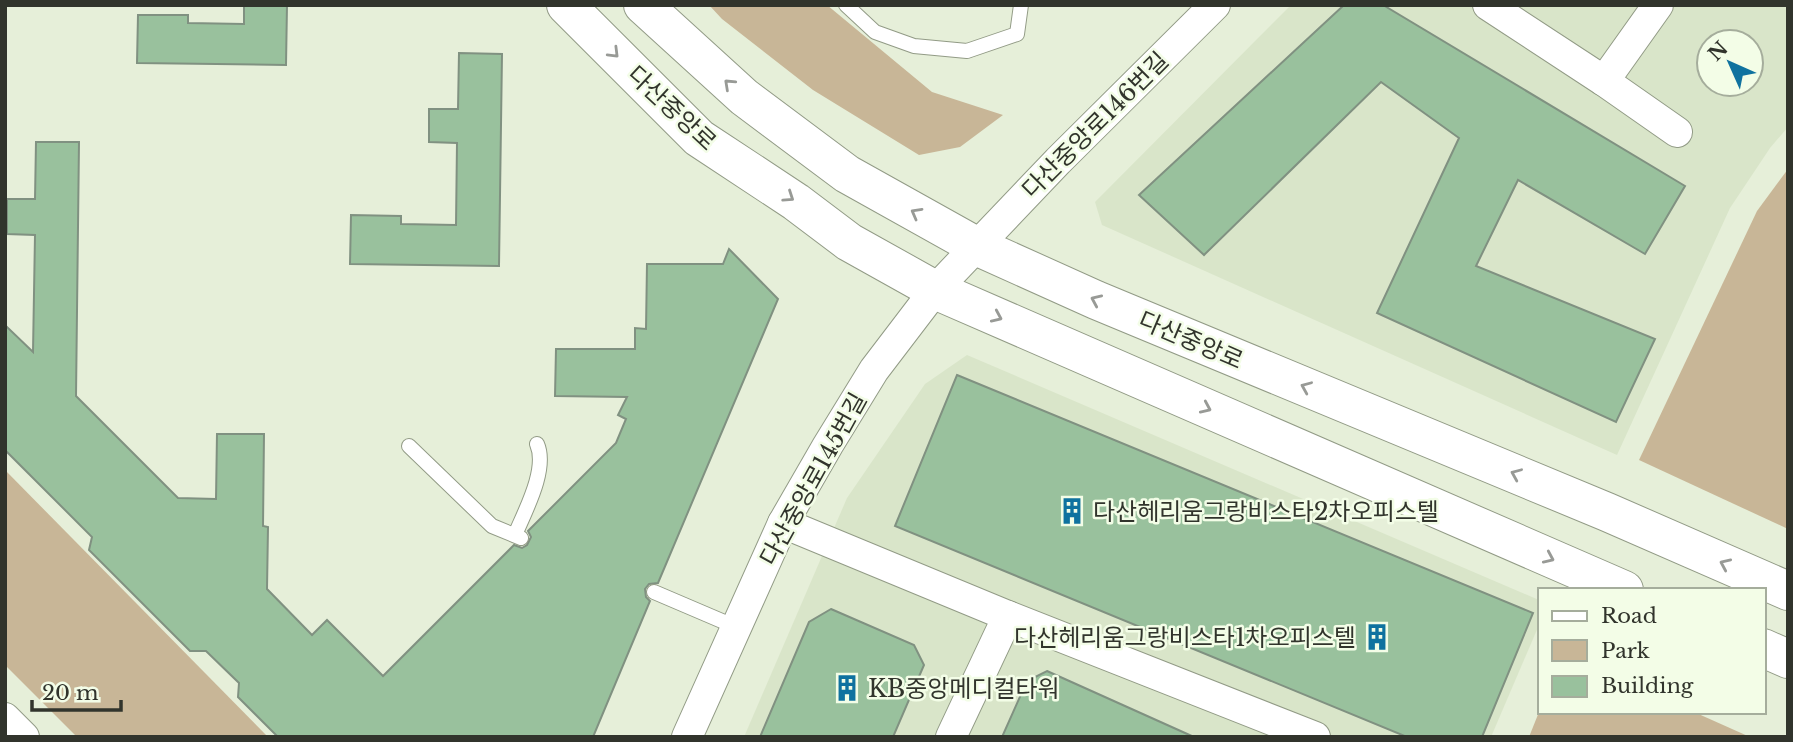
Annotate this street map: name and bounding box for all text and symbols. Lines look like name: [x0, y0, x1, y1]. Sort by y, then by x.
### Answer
north arrow: [1695, 28, 1765, 98]
text: N: [1704, 37, 1733, 66]
one-way arrow: [606, 45, 619, 58]
street label: 다산중앙로146번길: [1016, 46, 1174, 204]
street label: 다산중앙로: [622, 60, 722, 156]
one-way arrow: [724, 80, 737, 93]
one-way arrow: [781, 189, 794, 202]
one-way arrow: [911, 208, 924, 221]
one-way arrow: [1091, 294, 1103, 308]
street label: 다산중앙로: [1135, 305, 1247, 375]
one-way arrow: [990, 309, 1002, 323]
one-way arrow: [1301, 381, 1313, 395]
street label: 다산중앙로145번길: [754, 388, 872, 570]
one-way arrow: [1198, 400, 1211, 414]
one-way arrow: [1511, 468, 1523, 482]
building icon: 다산헤리움그랑비스타2차오피스텔: [1057, 496, 1087, 526]
place label: 다산헤리움그랑비스타2차오피스텔: [1093, 497, 1439, 526]
one-way arrow: [1542, 550, 1554, 564]
one-way arrow: [1720, 558, 1732, 572]
legend: [1538, 588, 1765, 714]
text: Road: [1601, 603, 1657, 629]
building icon: 다산헤리움그랑비스타1차오피스텔: [1362, 622, 1392, 652]
place label: 다산헤리움그랑비스타1차오피스텔: [1014, 623, 1356, 652]
text: Park: [1601, 638, 1650, 664]
scale bar: [32, 668, 121, 712]
building icon: KB중앙메디컬타워: [832, 673, 862, 703]
text: Building: [1601, 673, 1694, 699]
place label: KB중앙메디컬타워: [868, 674, 1060, 703]
text: 20 m: [42, 680, 99, 706]

